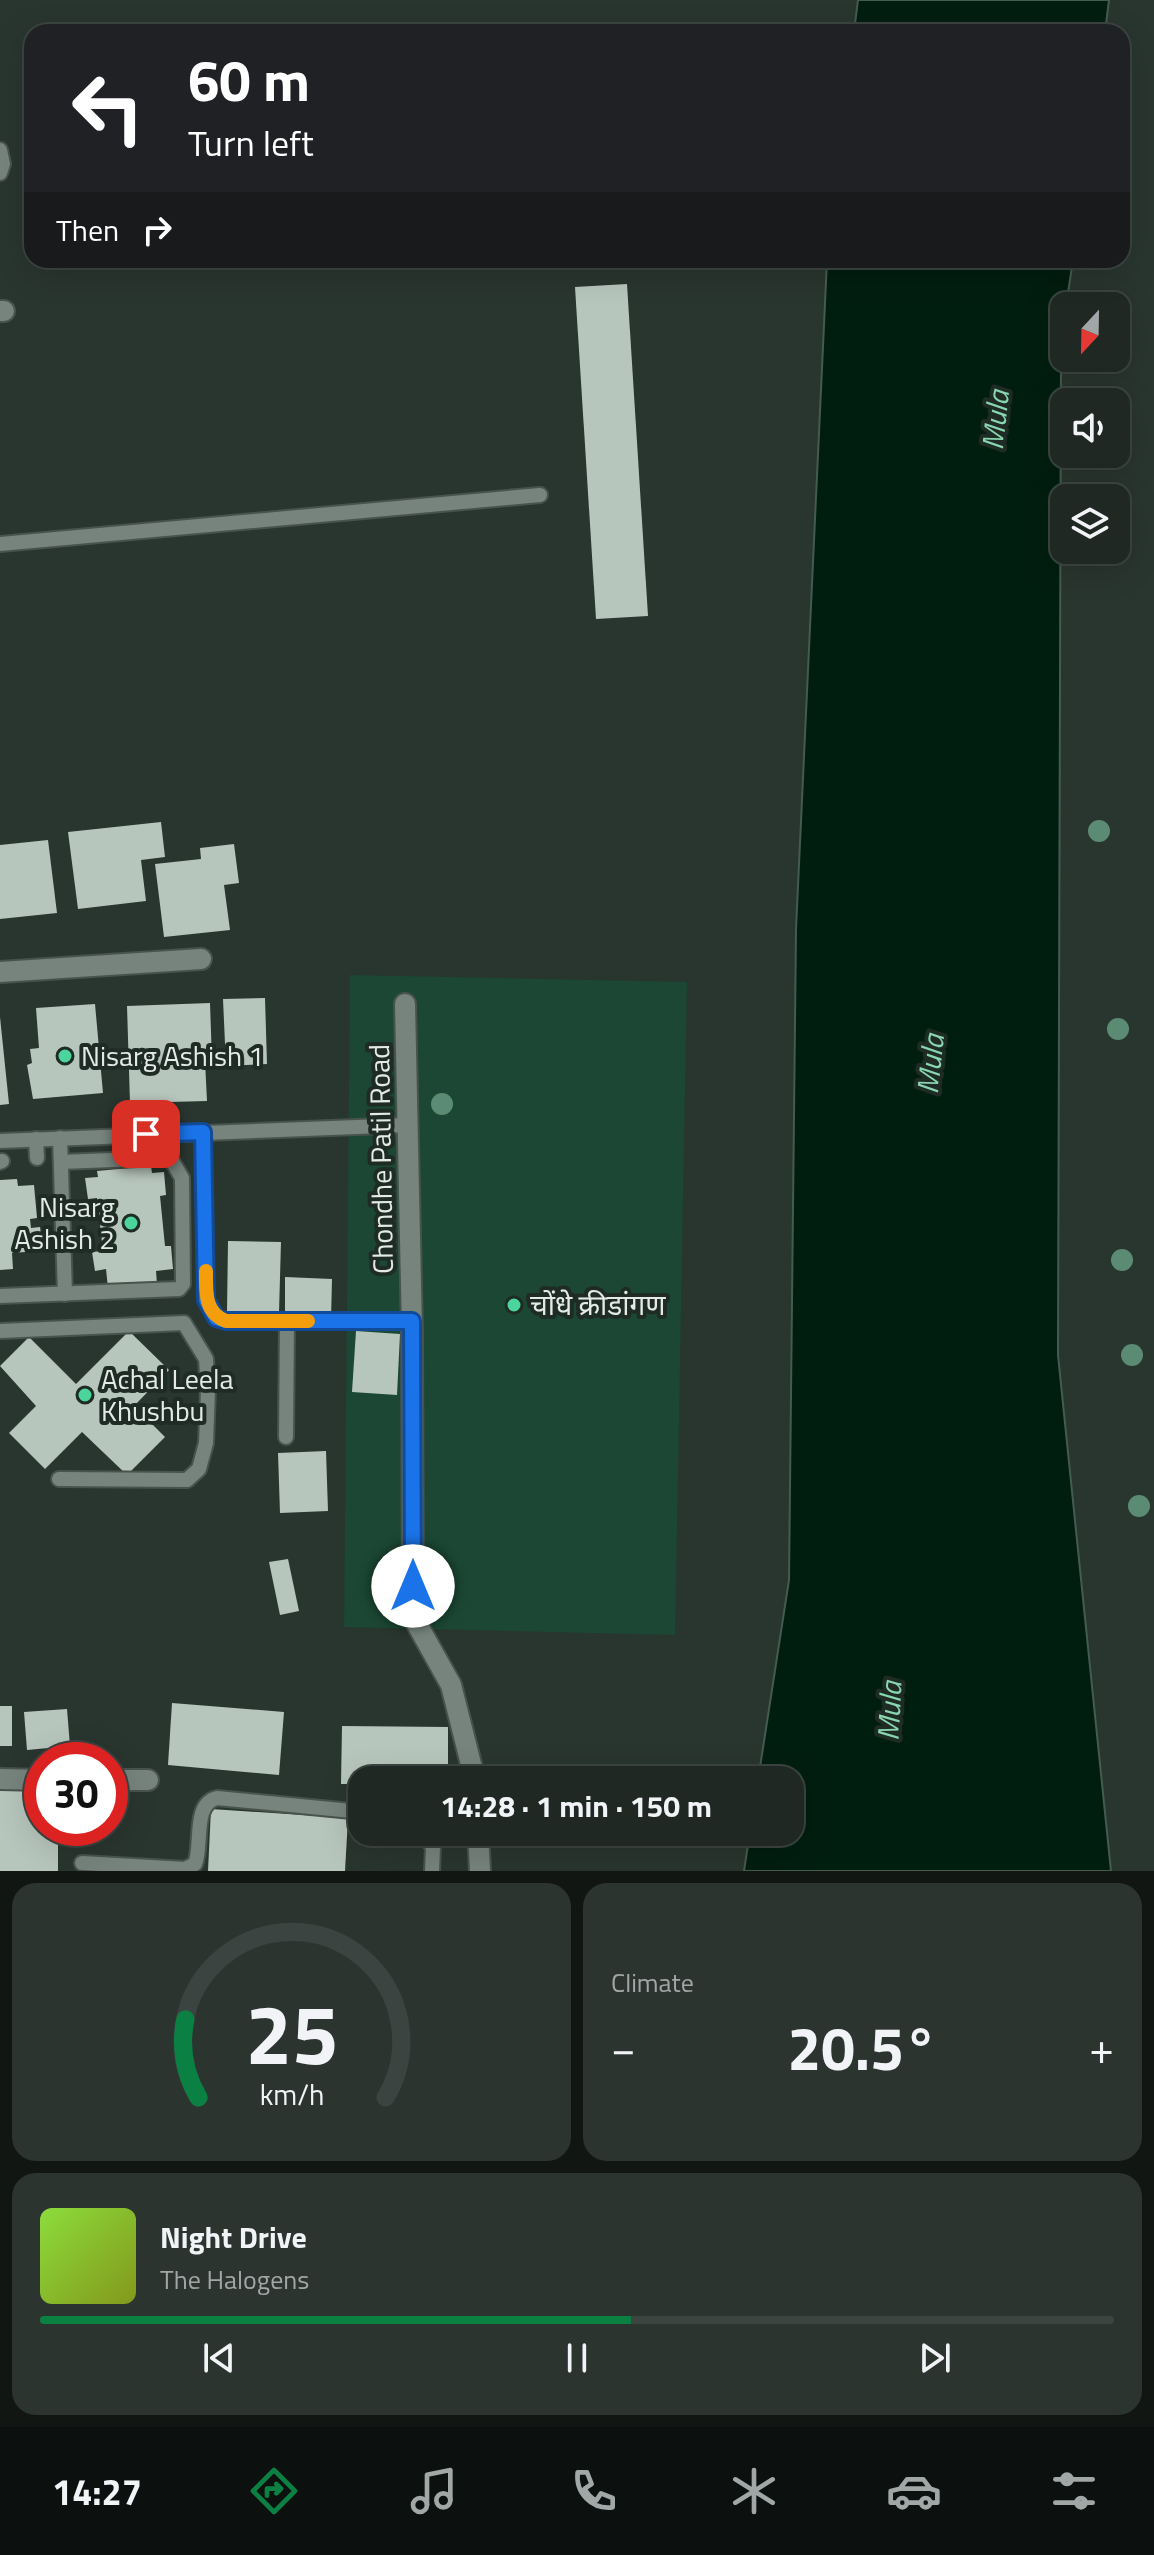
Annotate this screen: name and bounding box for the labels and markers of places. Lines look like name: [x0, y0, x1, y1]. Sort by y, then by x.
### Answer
place label: Nisarg Ashish 1: [81, 1034, 264, 1077]
marker: Nisarg Ashish 1: [56, 1047, 74, 1065]
pin: [112, 1100, 180, 1168]
place label: Nisarg Ashish 2: [14, 1185, 115, 1260]
marker: Nisarg Ashish 2: [122, 1214, 140, 1232]
place label: चोंधे क्रीडांगण: [530, 1283, 666, 1326]
marker: चोंधे क्रीडांगण: [505, 1296, 523, 1314]
place label: Achal Leela Khushbu: [101, 1357, 233, 1432]
marker: Achal Leela Khushbu: [76, 1386, 94, 1404]

